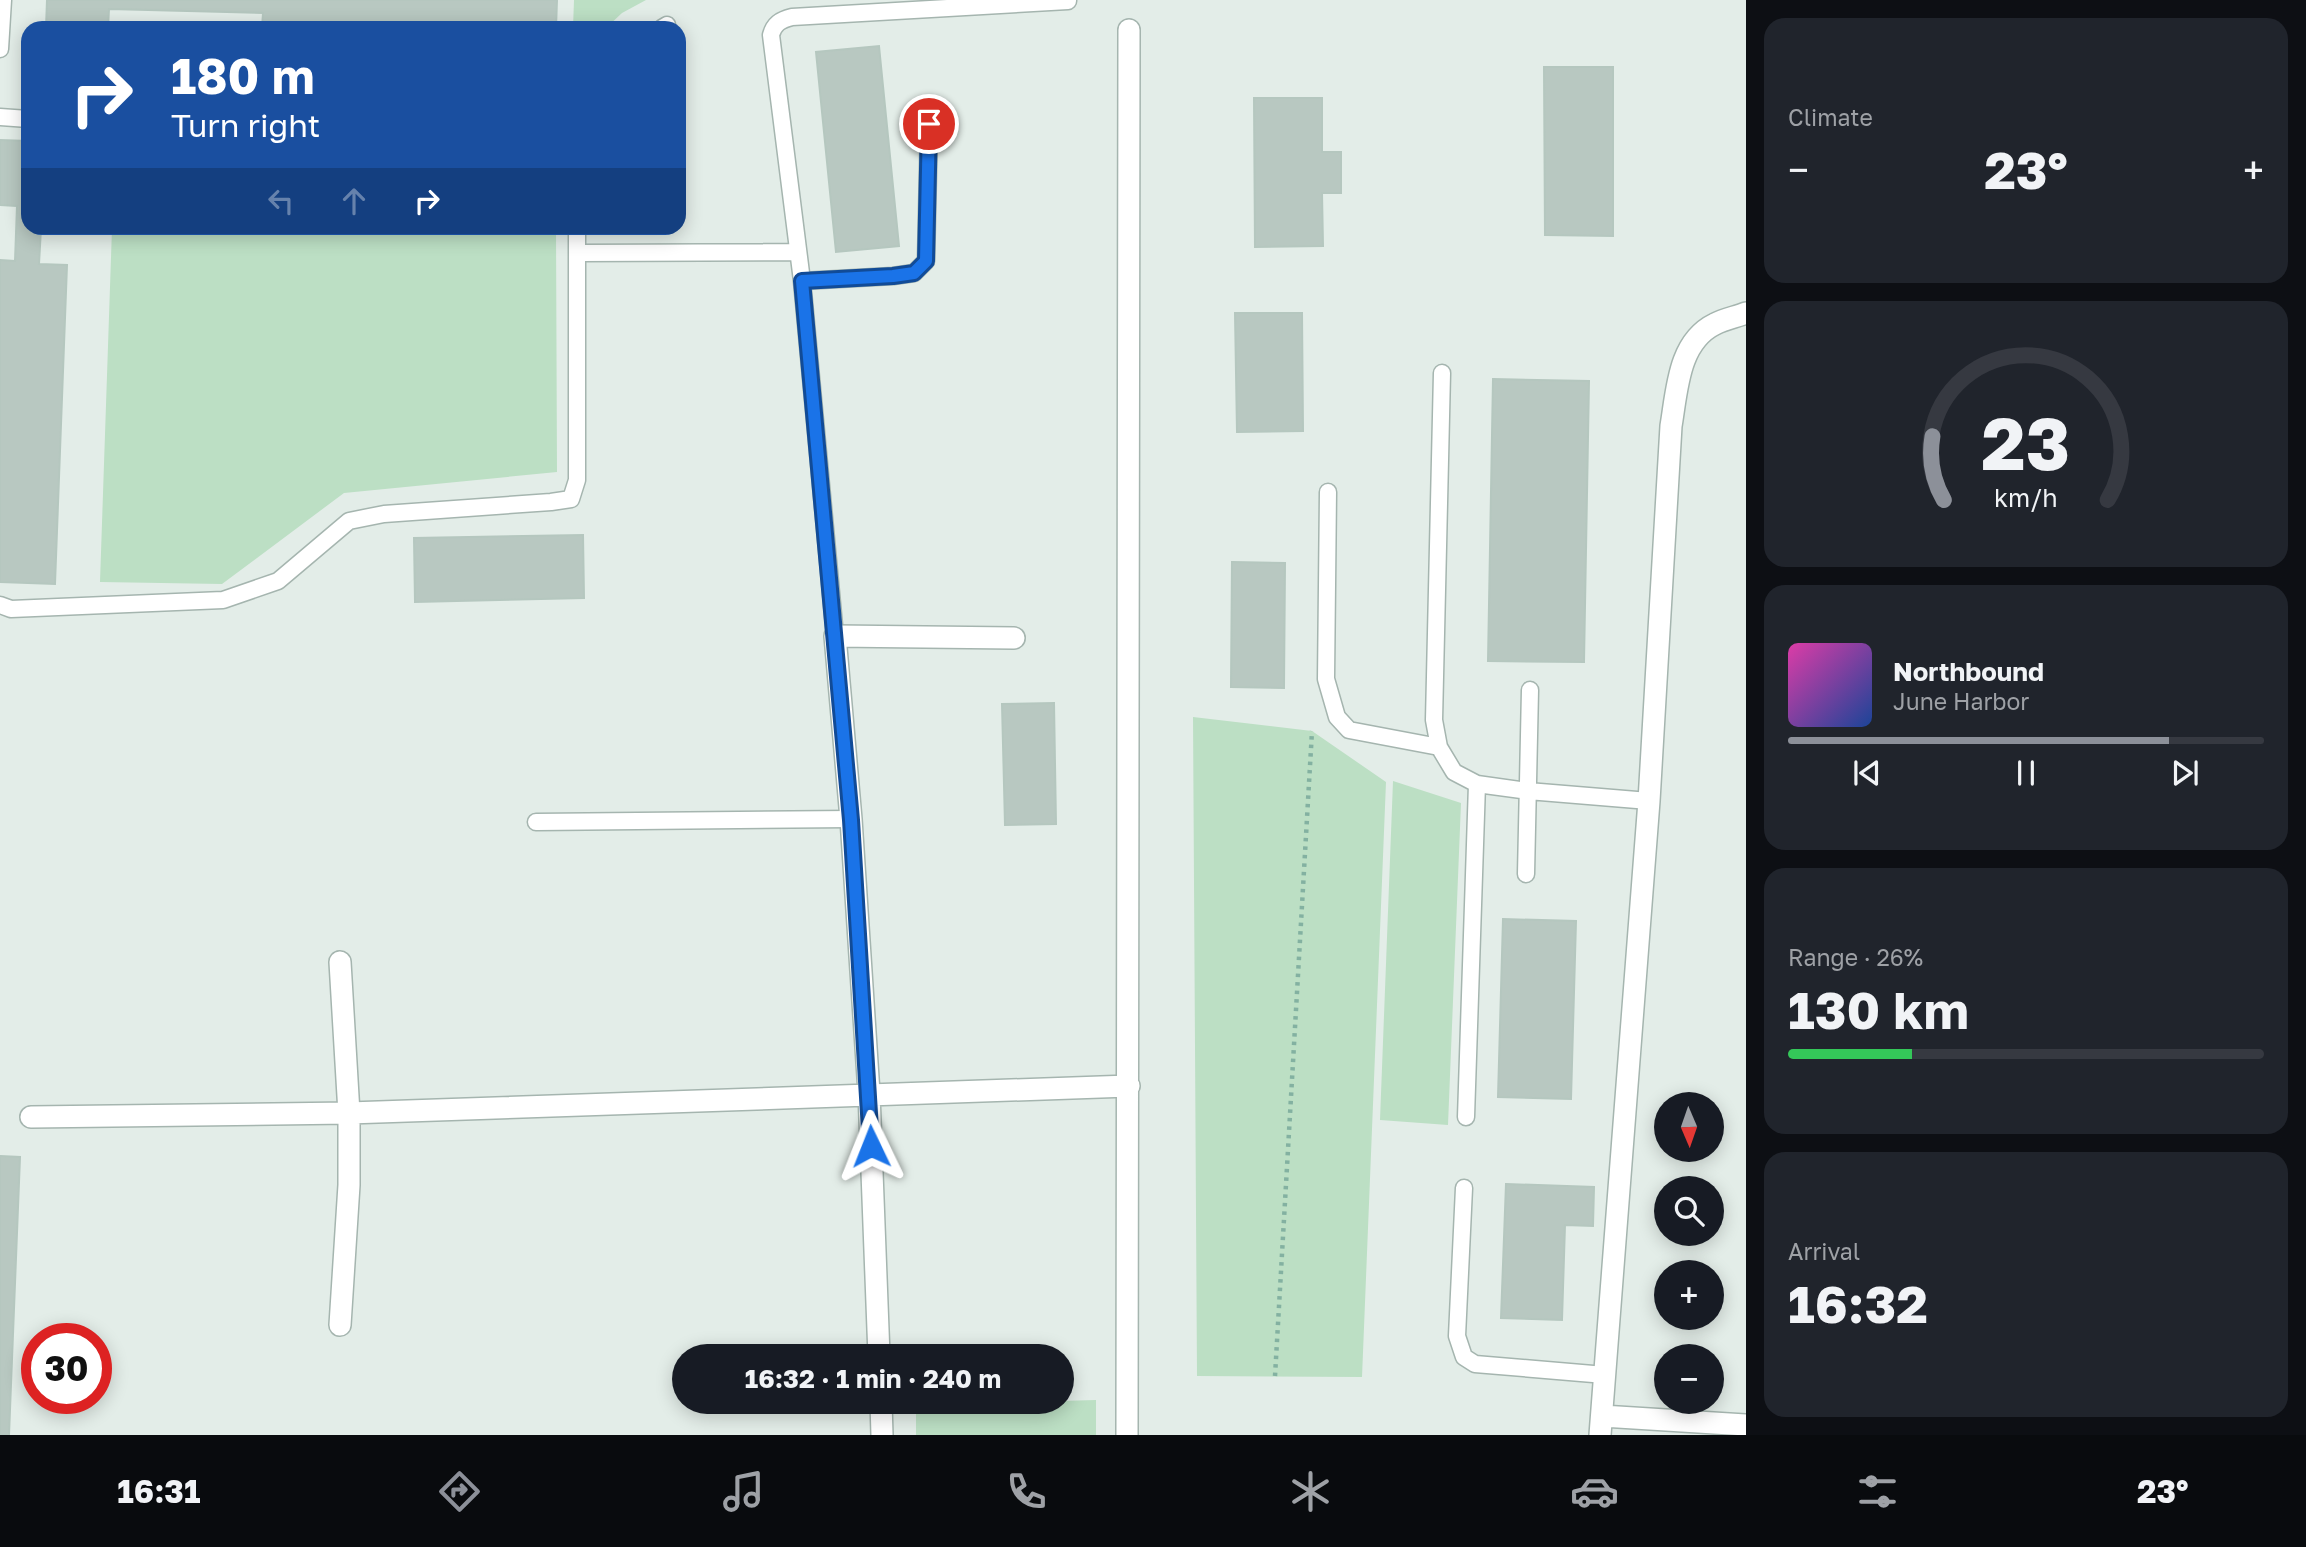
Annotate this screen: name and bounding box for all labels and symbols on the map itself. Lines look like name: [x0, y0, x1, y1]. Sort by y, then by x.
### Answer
pin: [899, 94, 959, 154]
north arrow: [1654, 1092, 1724, 1162]
position arrow: [834, 1109, 908, 1183]
speed limit sign: 30: [21, 1323, 112, 1414]

